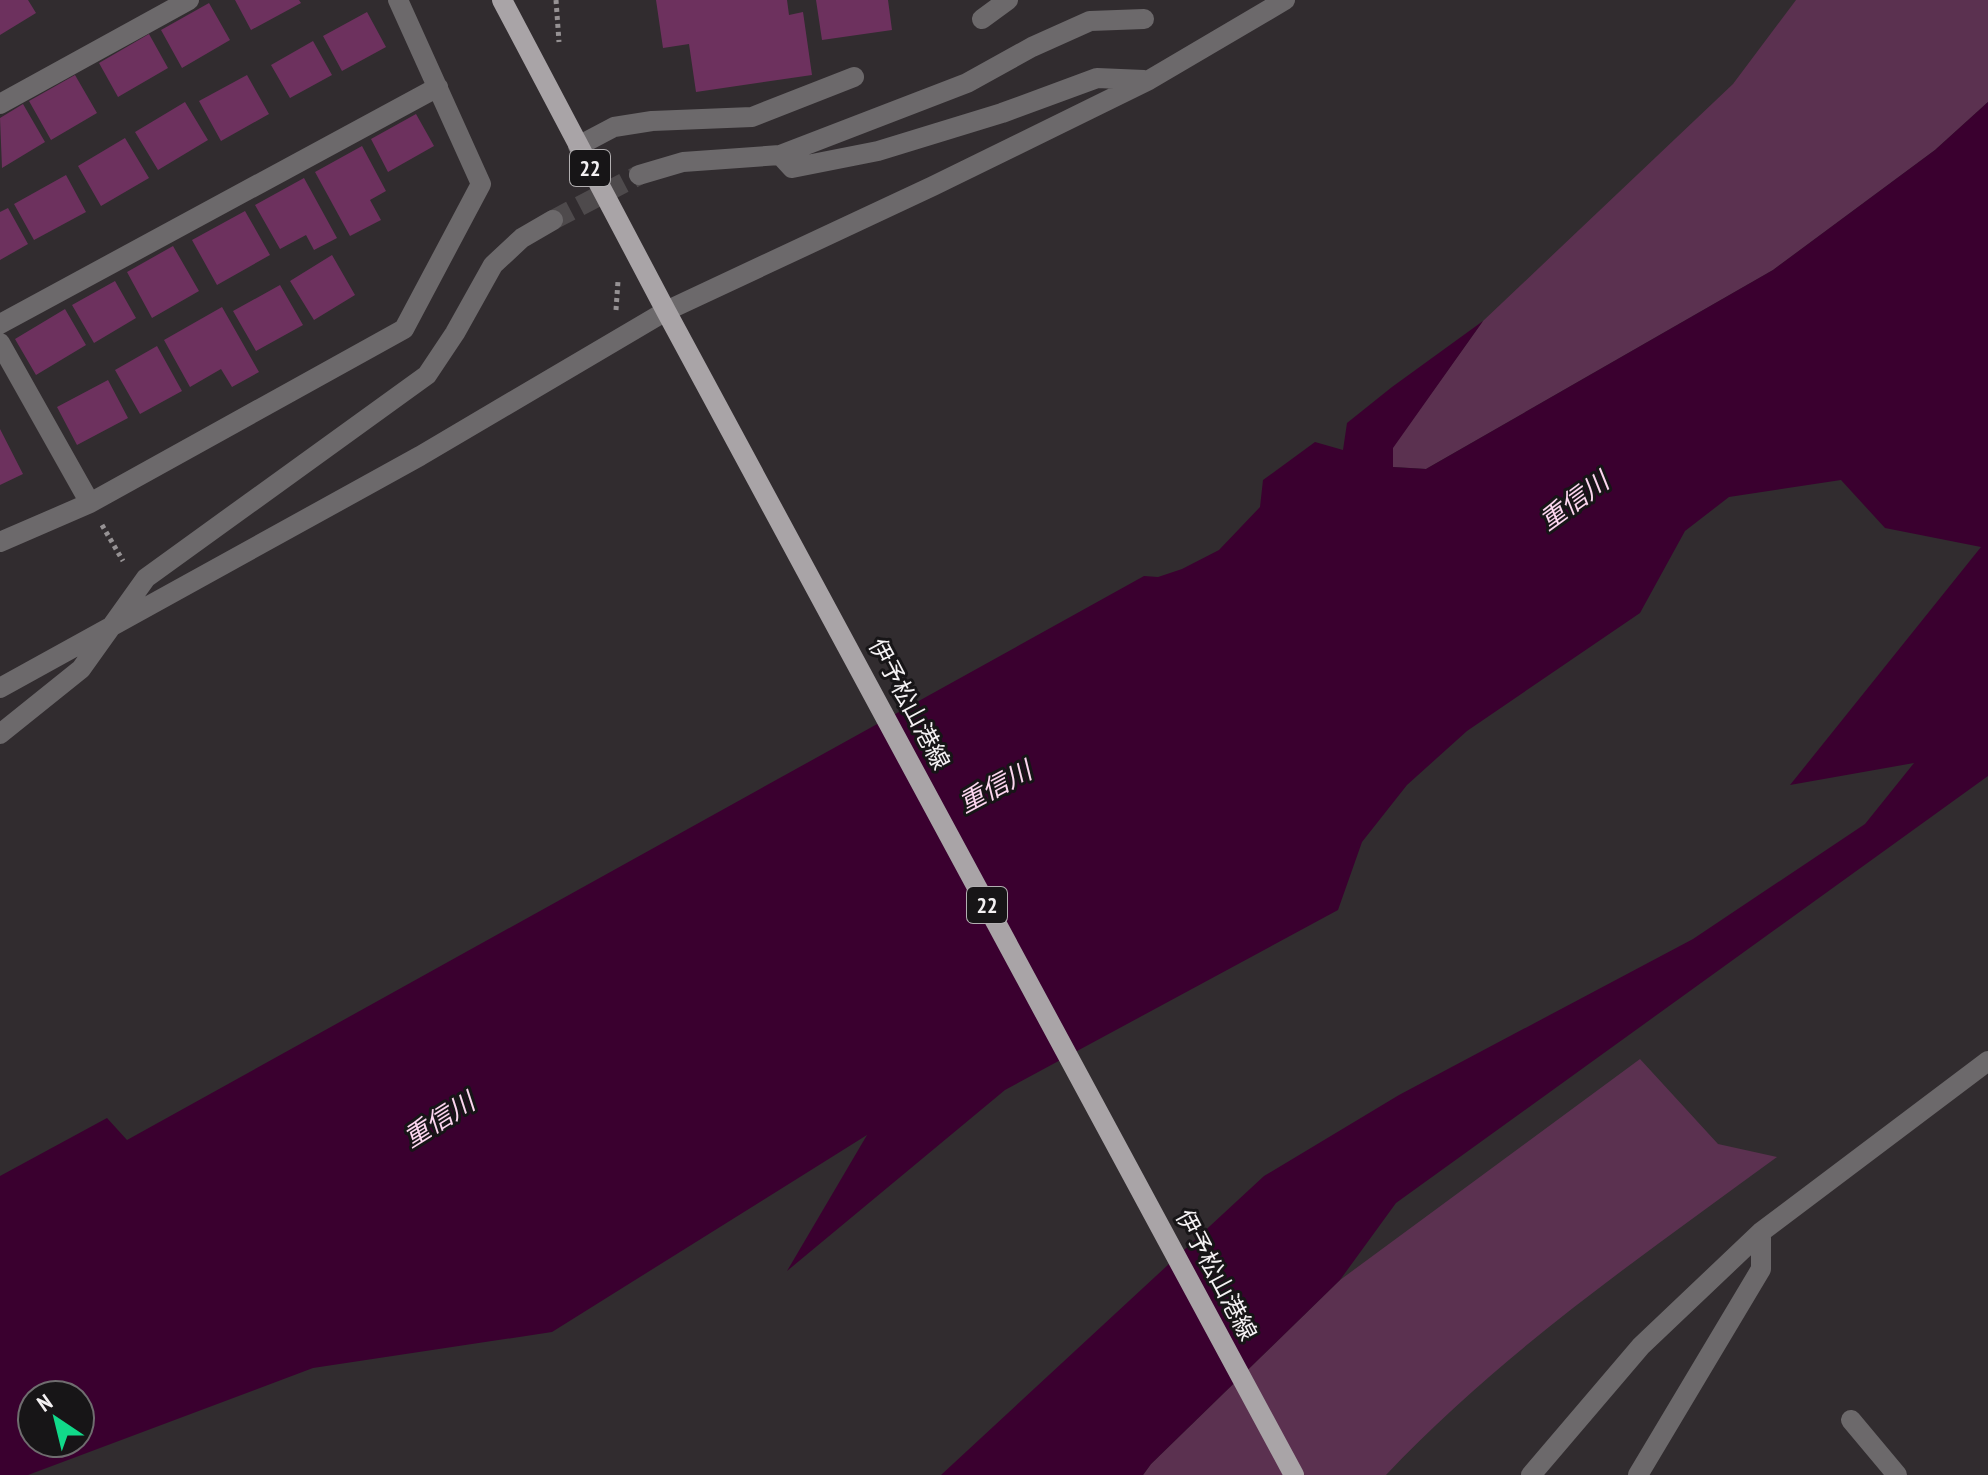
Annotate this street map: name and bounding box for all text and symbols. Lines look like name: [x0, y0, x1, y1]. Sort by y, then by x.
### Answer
road number: 22: [570, 150, 610, 186]
water label: 重信川: [1532, 463, 1617, 537]
street label: 伊予松山港線: [862, 633, 957, 775]
water label: 重信川: [953, 752, 1040, 819]
road number: 22: [967, 887, 1007, 923]
water label: 重信川: [397, 1083, 483, 1154]
street label: 伊予松山港線: [1169, 1204, 1264, 1346]
north arrow: [16, 1379, 96, 1459]
text: N: [32, 1388, 57, 1417]

